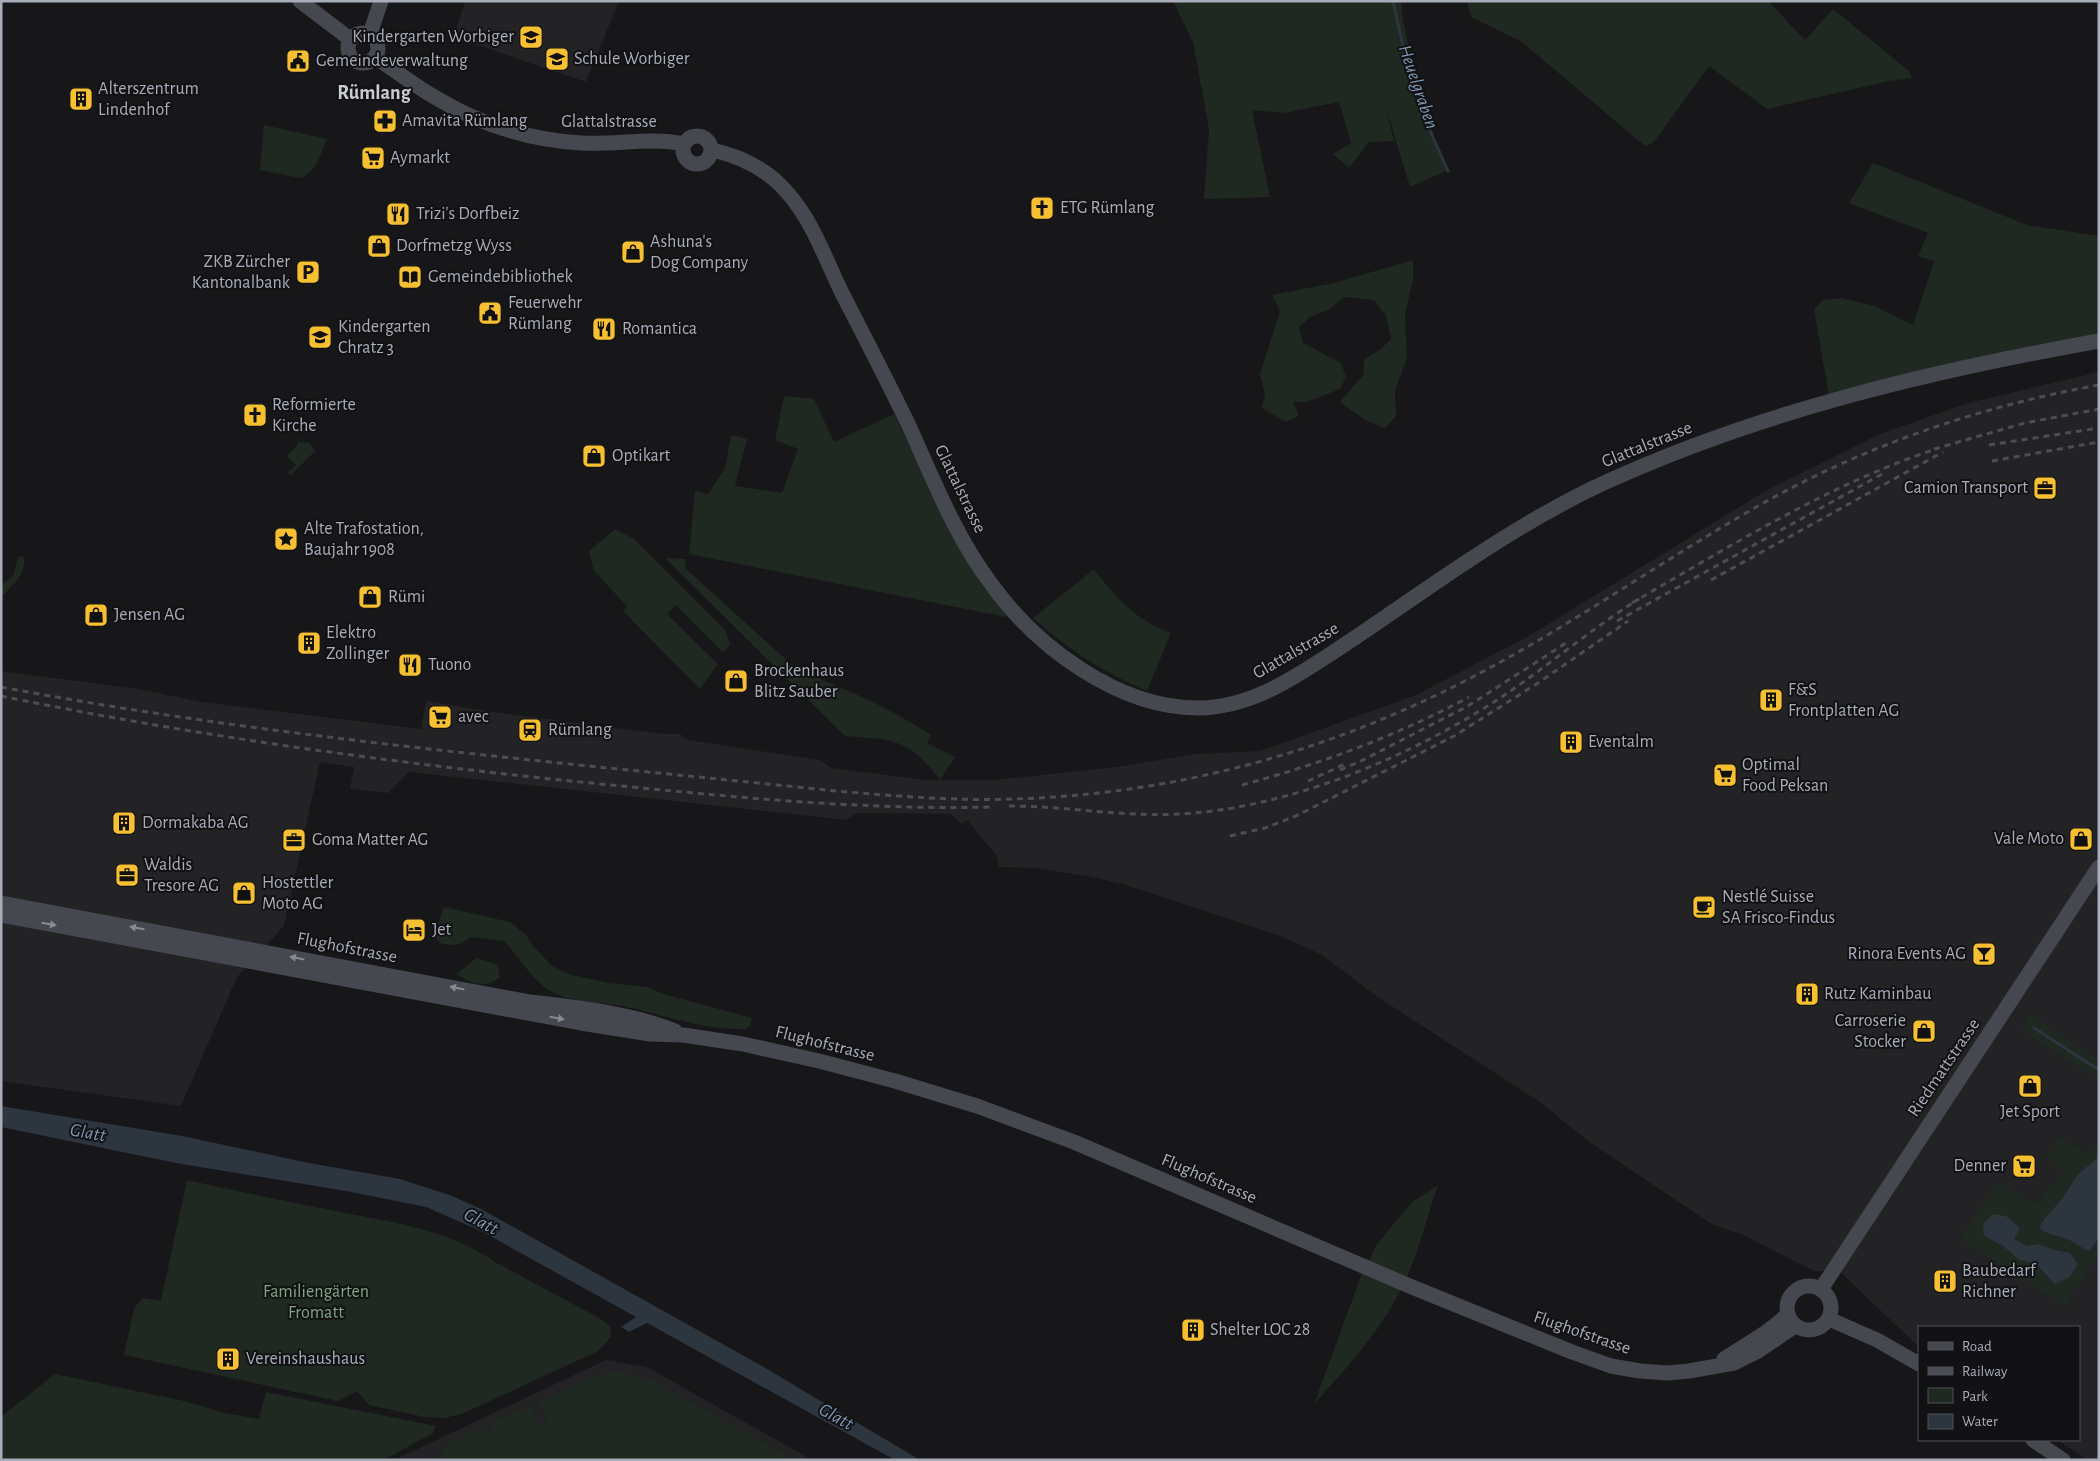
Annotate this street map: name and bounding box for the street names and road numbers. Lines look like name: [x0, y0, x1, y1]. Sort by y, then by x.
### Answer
street label: Glattalstrasse: [561, 113, 657, 131]
street label: Glattalstrasse: [1599, 419, 1695, 471]
street label: Glattalstrasse: [931, 442, 989, 536]
street label: Glattalstrasse: [1250, 619, 1342, 683]
street label: Flughofstrasse: [295, 929, 399, 967]
street label: Riedmattstrasse: [1905, 1016, 1983, 1120]
street label: Flughofstrasse: [774, 1023, 876, 1065]
street label: Flughofstrasse: [1159, 1151, 1259, 1207]
street label: Flughofstrasse: [1531, 1308, 1633, 1358]

